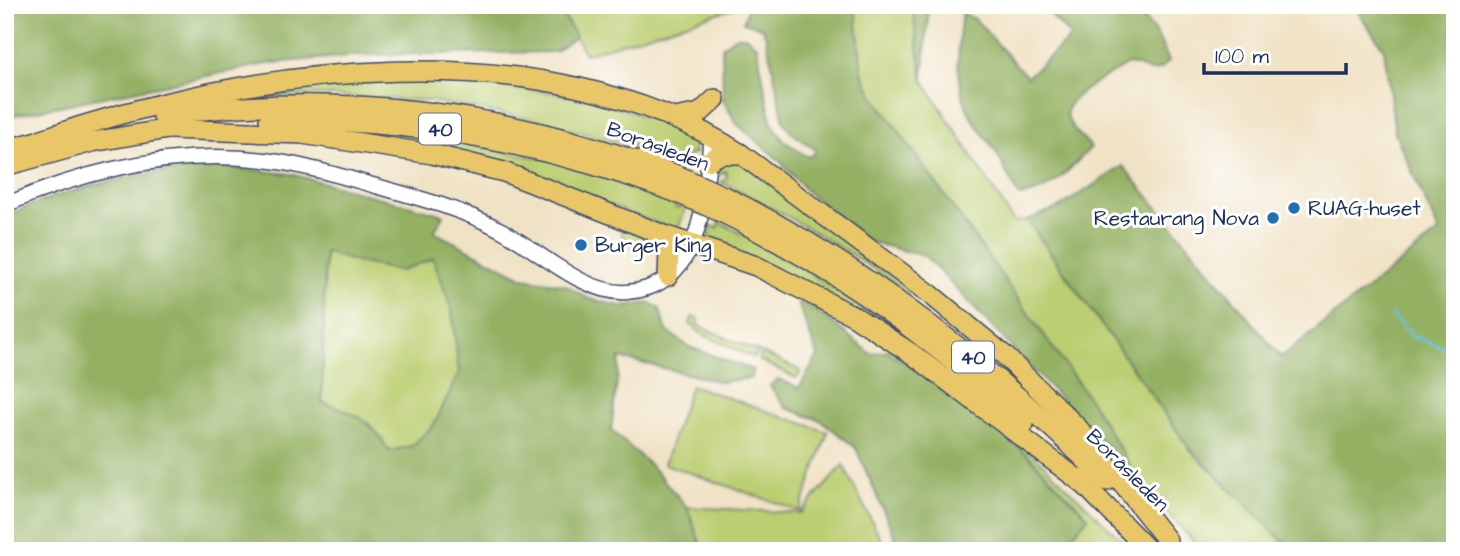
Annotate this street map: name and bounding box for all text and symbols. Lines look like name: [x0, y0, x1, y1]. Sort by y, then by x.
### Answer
scale bar: [1204, 32, 1346, 76]
text: 100 m: [1215, 42, 1270, 71]
road number: 40: [419, 113, 461, 144]
street label: Boråsleden: [603, 115, 713, 178]
place label: RUAG-huset: [1308, 194, 1421, 223]
marker: RUAG-huset: [1286, 200, 1302, 216]
place label: Restaurang Nova: [1094, 204, 1259, 235]
marker: Restaurang Nova: [1265, 210, 1281, 226]
place label: Burger King: [595, 231, 712, 262]
marker: Burger King: [573, 237, 589, 253]
road number: 40: [952, 342, 994, 372]
street label: Boråsleden: [1080, 422, 1176, 518]

